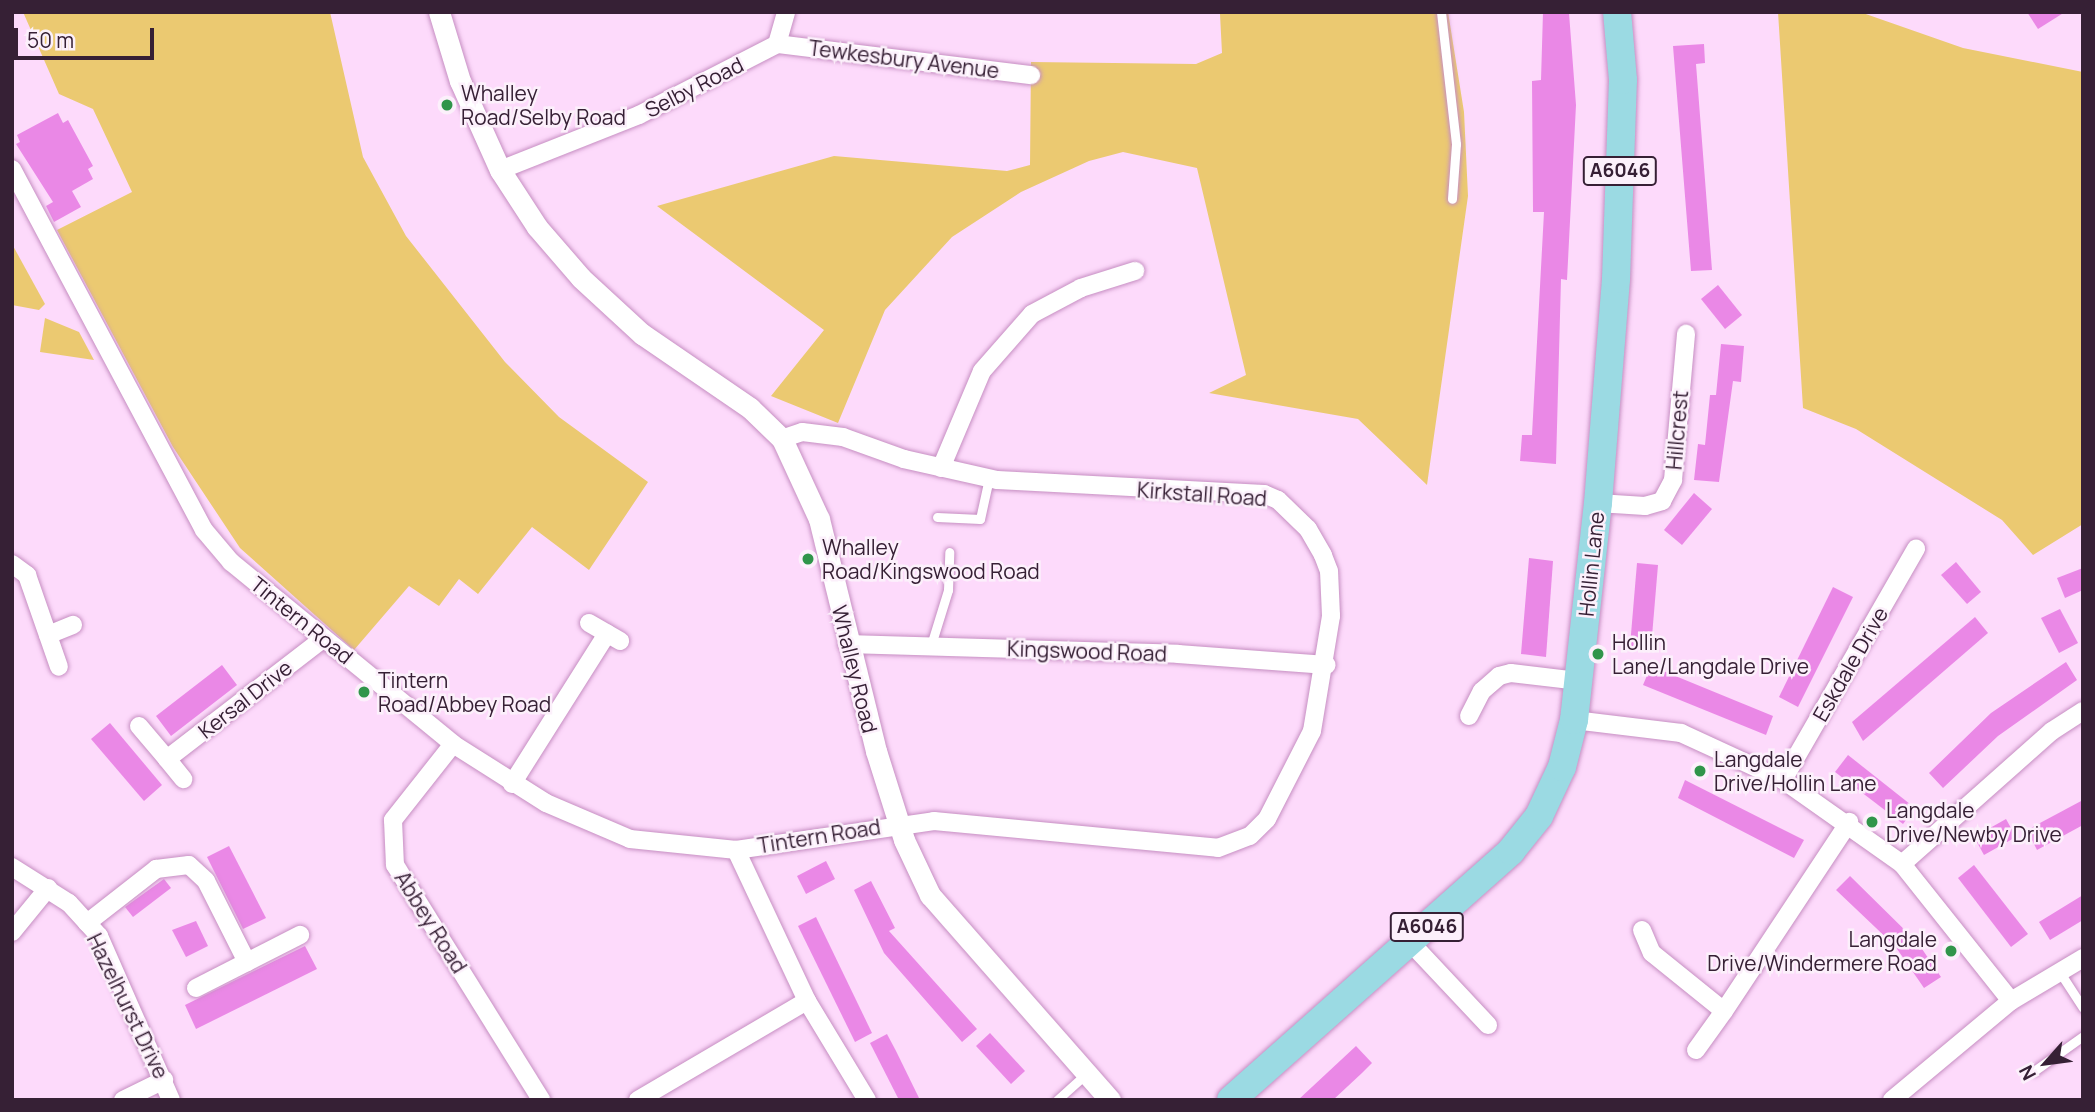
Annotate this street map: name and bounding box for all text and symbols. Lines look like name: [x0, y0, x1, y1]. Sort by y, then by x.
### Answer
scale bar: [18, 14, 158, 58]
text: 50 m: [27, 26, 74, 54]
street label: Tewkesbury Avenue: [807, 35, 1001, 83]
street label: Selby Road: [641, 51, 747, 123]
place label: Whalley Road/Selby Road: [461, 80, 626, 130]
marker: Whalley Road/Selby Road: [439, 97, 455, 113]
road number: A6046: [1582, 155, 1658, 186]
street label: Hillcrest: [1661, 389, 1693, 471]
street label: Kirkstall Road: [1136, 477, 1268, 511]
street label: Hollin Lane: [1573, 510, 1609, 618]
place label: Whalley Road/Kingswood Road: [822, 534, 1040, 584]
marker: Whalley Road/Kingswood Road: [800, 551, 816, 567]
street label: Tintern Road: [246, 571, 358, 669]
street label: Eskdale Drive: [1807, 602, 1893, 726]
street label: Whalley Road: [827, 603, 883, 735]
place label: Hollin Lane/Langdale Drive: [1612, 629, 1809, 679]
street label: Kingswood Road: [1007, 636, 1167, 666]
marker: Hollin Lane/Langdale Drive: [1590, 646, 1606, 662]
street label: Kersal Drive: [193, 655, 297, 743]
place label: Tintern Road/Abbey Road: [378, 667, 551, 717]
marker: Tintern Road/Abbey Road: [356, 684, 372, 700]
place label: Langdale Drive/Hollin Lane: [1714, 746, 1876, 796]
marker: Langdale Drive/Hollin Lane: [1692, 763, 1708, 779]
place label: Langdale Drive/Newby Drive: [1886, 797, 2062, 847]
street label: Tintern Road: [756, 814, 882, 858]
marker: Langdale Drive/Newby Drive: [1864, 814, 1880, 830]
street label: Abbey Road: [390, 866, 472, 978]
road number: A6046: [1388, 911, 1466, 942]
place label: Langdale Drive/Windermere Road: [1707, 926, 1937, 976]
street label: Hazelhurst Drive: [82, 929, 174, 1083]
marker: Langdale Drive/Windermere Road: [1943, 943, 1959, 959]
north arrow: [2011, 1028, 2081, 1098]
text: N: [2013, 1061, 2042, 1085]

